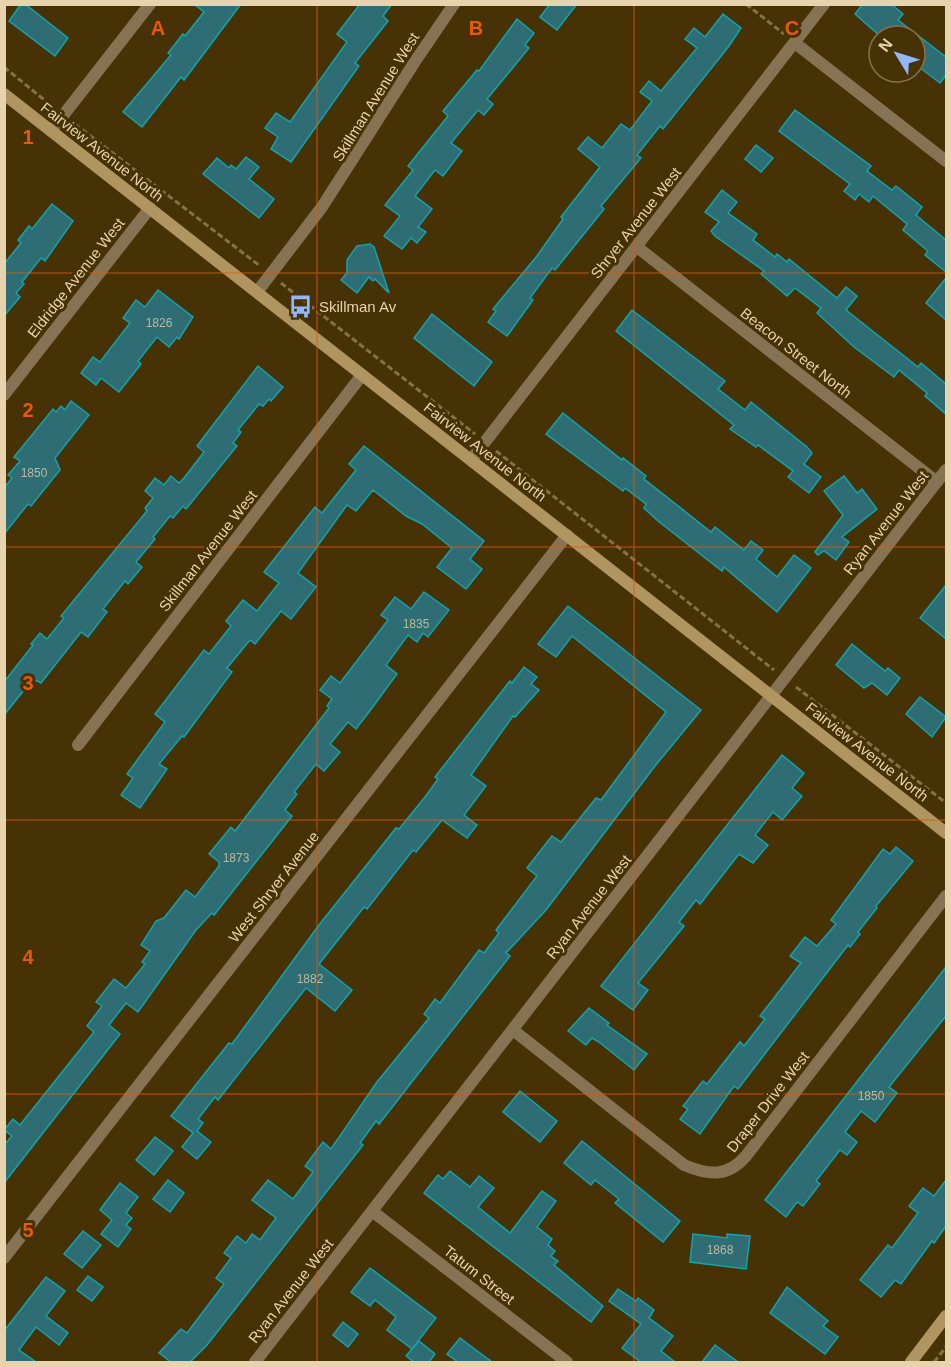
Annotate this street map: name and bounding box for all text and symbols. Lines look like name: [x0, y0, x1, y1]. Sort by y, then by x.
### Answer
text: A: [151, 17, 165, 39]
text: B: [469, 17, 483, 39]
text: C: [785, 17, 799, 39]
north arrow: [867, 24, 927, 84]
street label: Skillman Avenue West: [329, 28, 423, 164]
text: N: [875, 35, 896, 55]
street label: Fairview Avenue North: [38, 99, 167, 205]
text: 1: [22, 126, 34, 148]
street label: Shryer Avenue West: [587, 163, 685, 282]
street label: Eldridge Avenue West: [24, 214, 128, 341]
bus stop icon: Skillman Av: [288, 294, 314, 320]
place label: Skillman Av: [319, 298, 397, 315]
street label: Beacon Street North: [738, 304, 855, 401]
house number: 1826: [146, 316, 173, 330]
text: 2: [22, 399, 34, 421]
street label: Fairview Avenue North: [421, 399, 550, 505]
house number: 1850: [21, 466, 48, 480]
street label: Ryan Avenue West: [840, 467, 932, 578]
street label: Skillman Avenue West: [155, 486, 261, 615]
house number: 1835: [403, 617, 430, 631]
text: 3: [22, 672, 34, 694]
street label: Fairview Avenue North: [803, 699, 932, 805]
street label: West Shryer Avenue: [225, 828, 322, 946]
house number: 1873: [223, 851, 250, 865]
street label: Ryan Avenue West: [543, 851, 635, 962]
text: 4: [22, 946, 34, 968]
house number: 1882: [297, 972, 324, 986]
street label: Draper Drive West: [723, 1047, 813, 1155]
house number: 1850: [858, 1089, 885, 1103]
text: 5: [22, 1219, 34, 1241]
street label: Ryan Avenue West: [245, 1235, 337, 1346]
street label: Tatum Street: [441, 1242, 519, 1308]
house number: 1868: [707, 1243, 734, 1257]

